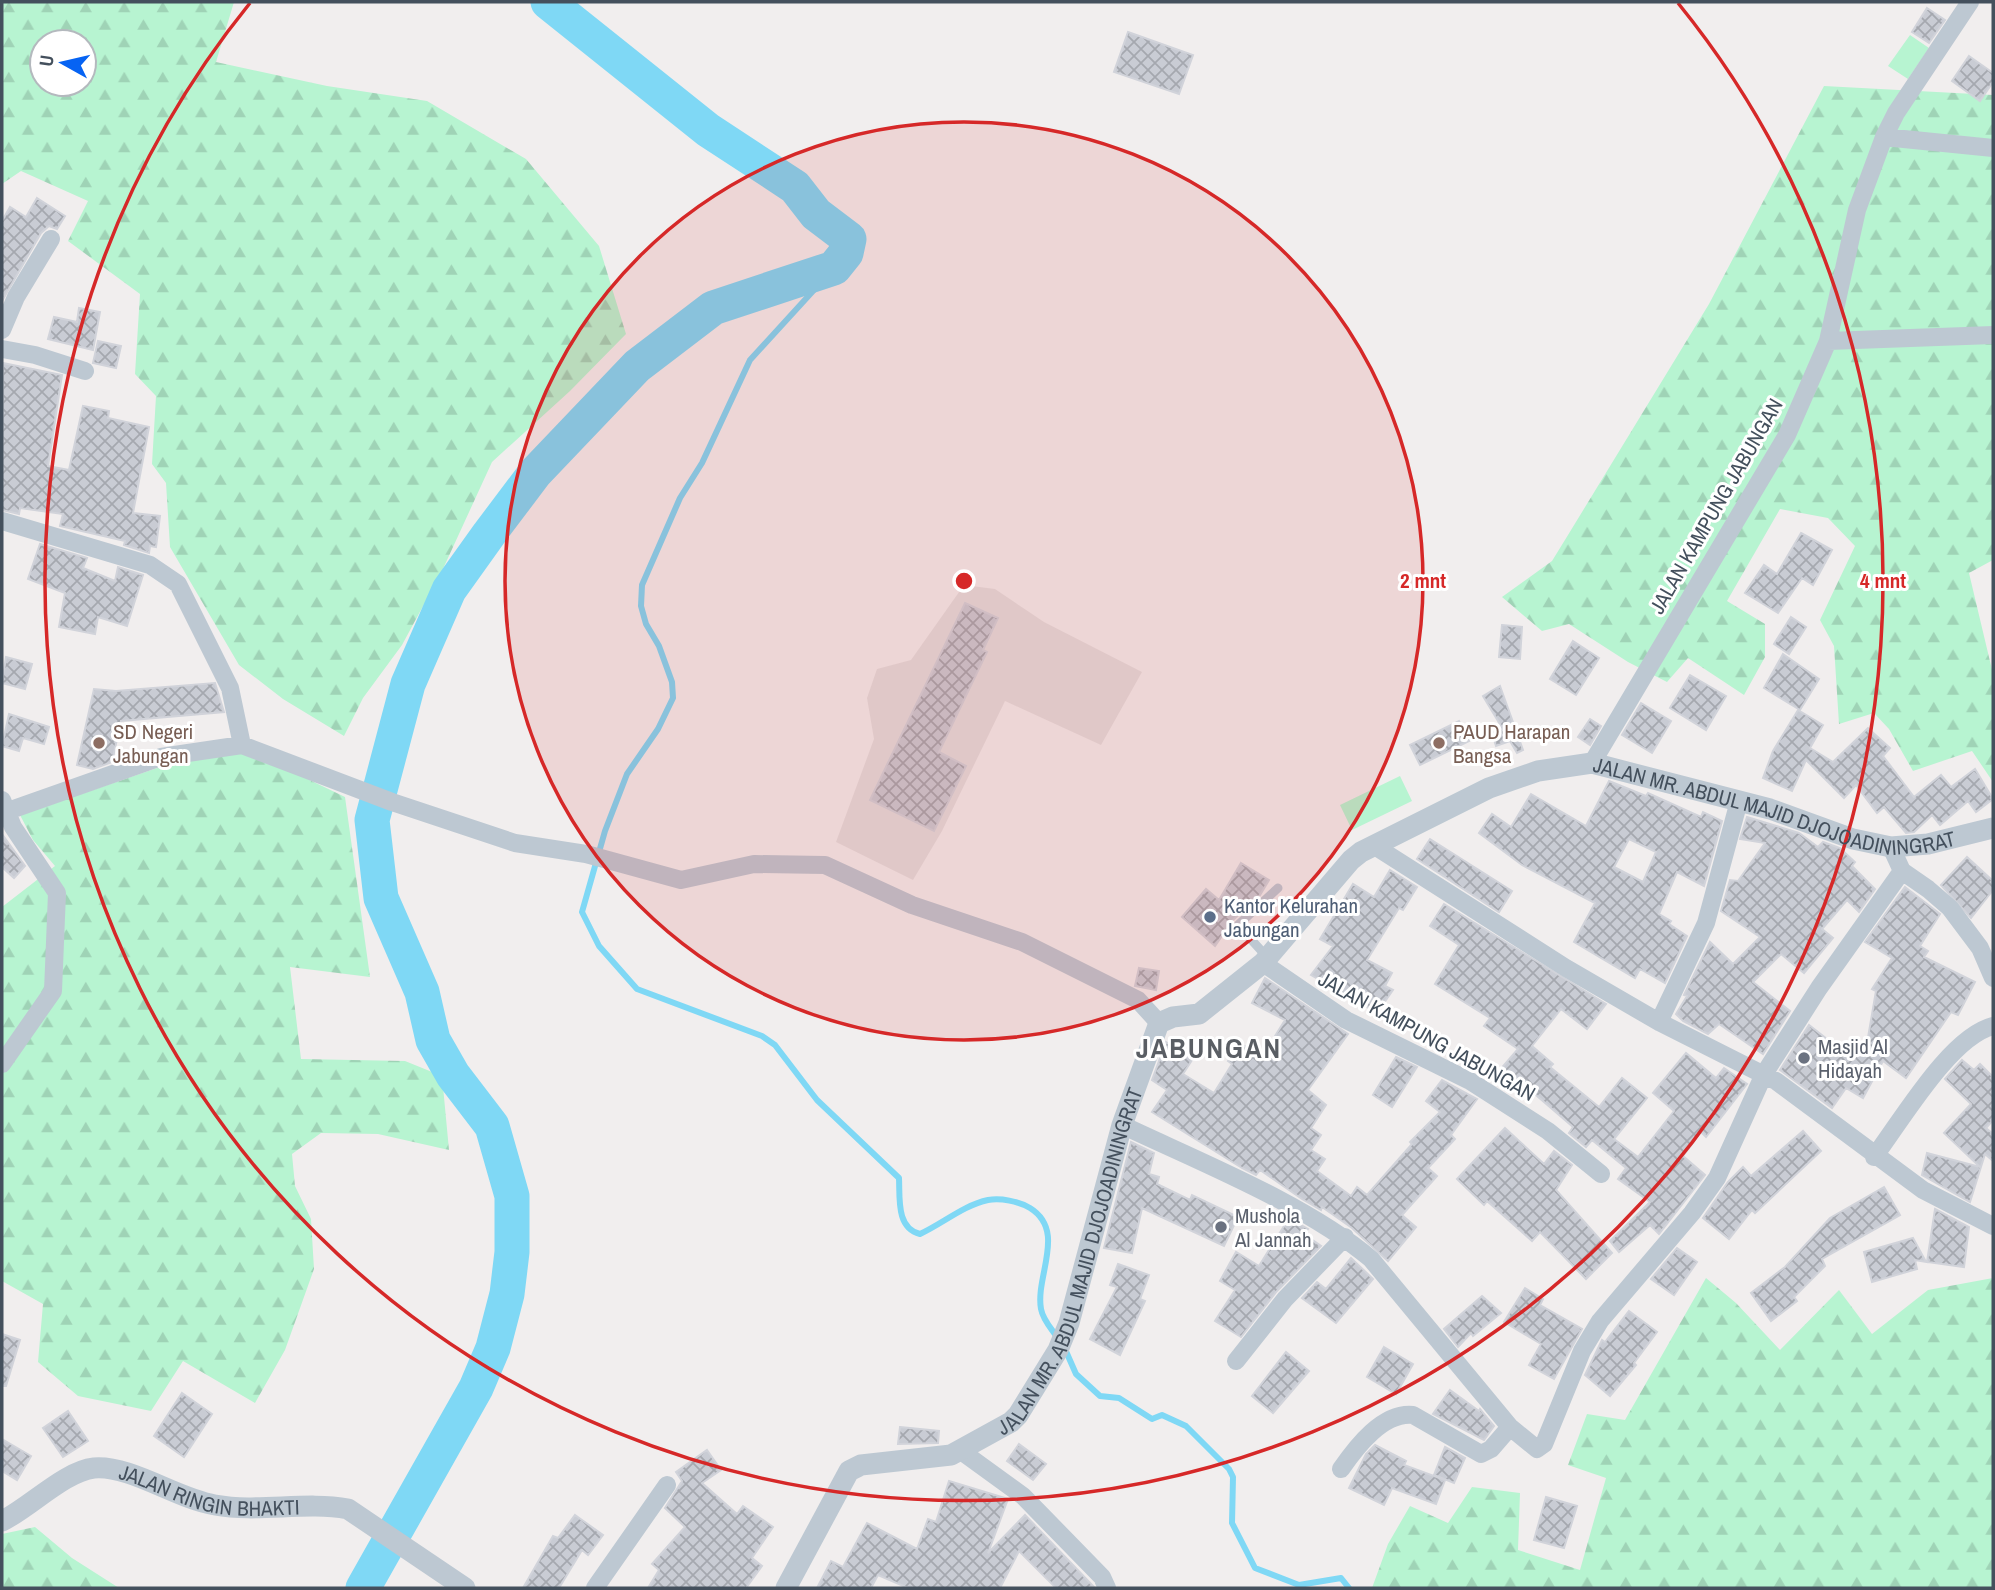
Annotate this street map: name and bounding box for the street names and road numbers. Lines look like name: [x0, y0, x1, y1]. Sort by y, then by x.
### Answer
street label: JALAN KAMPUNG JABUNGAN: [1642, 393, 1790, 619]
street label: JALAN MR. ABDUL MAJID DJOJOADININGRAT: [1590, 749, 1959, 861]
street label: JALAN KAMPUNG JABUNGAN: [1313, 964, 1541, 1108]
street label: JALAN MR. ABDUL MAJID DJOJOADININGRAT: [992, 1083, 1149, 1441]
street label: JALAN RINGIN BHAKTI: [116, 1457, 300, 1522]

